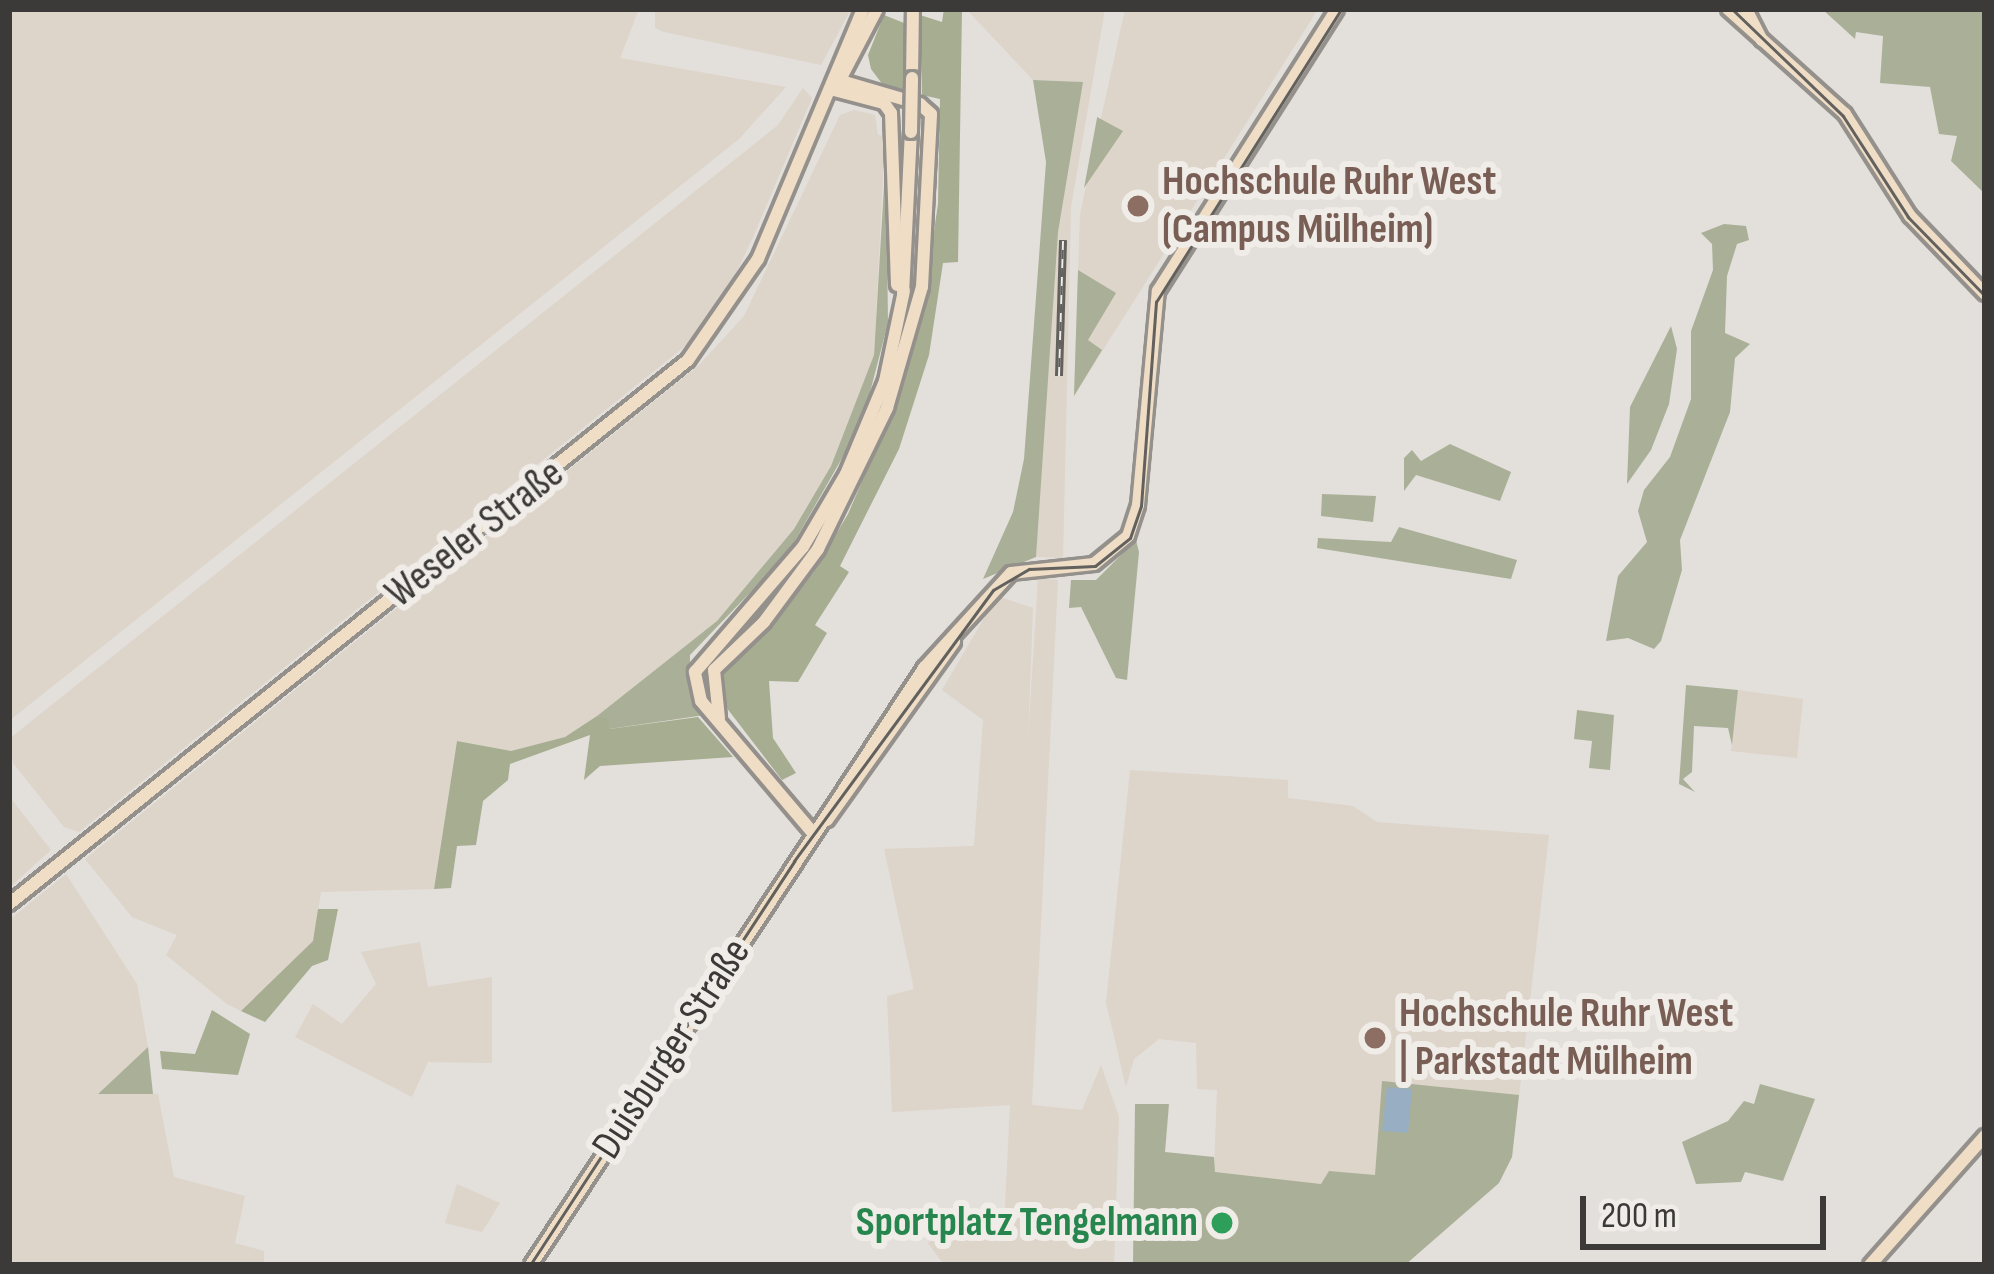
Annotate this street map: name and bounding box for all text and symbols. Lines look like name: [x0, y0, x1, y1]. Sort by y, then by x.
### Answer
place label: Hochschule Ruhr West (Campus Mülheim): [1162, 157, 1496, 255]
marker: Hochschule Ruhr West (Campus Mülheim): [1125, 193, 1151, 219]
street label: Weseler Straße: [376, 449, 574, 619]
street label: Duisburger Straße: [582, 930, 762, 1168]
place label: Hochschule Ruhr West | Parkstadt Mülheim: [1399, 989, 1733, 1088]
marker: Hochschule Ruhr West | Parkstadt Mülheim: [1362, 1025, 1388, 1051]
scale bar: [1586, 1172, 1832, 1246]
text: 200 m: [1601, 1195, 1677, 1238]
place label: Sportplatz Tengelmann: [856, 1198, 1198, 1248]
marker: Sportplatz Tengelmann: [1209, 1210, 1235, 1236]

